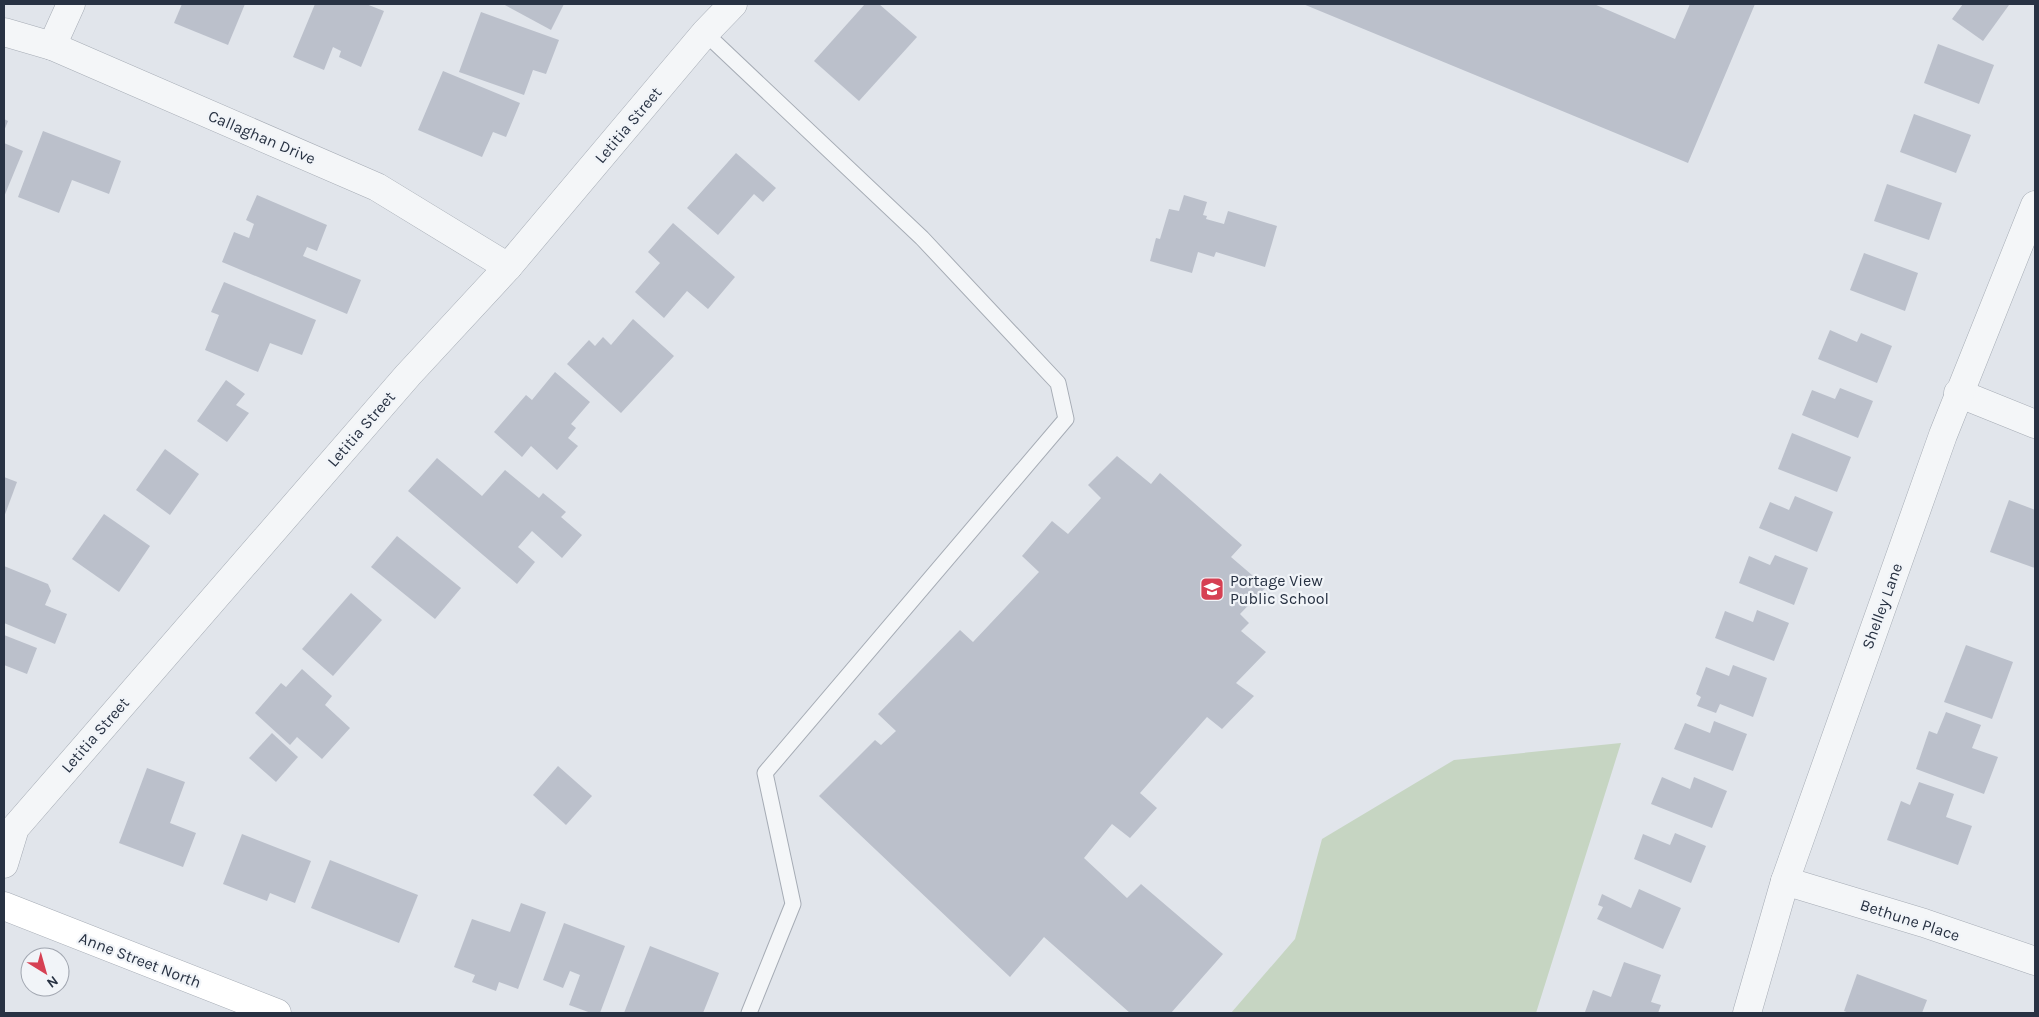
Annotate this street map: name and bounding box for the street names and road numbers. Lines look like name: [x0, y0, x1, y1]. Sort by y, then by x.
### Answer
street label: Letitia Street: [591, 83, 665, 167]
street label: Callaghan Drive: [205, 106, 319, 168]
street label: Letitia Street: [323, 387, 399, 471]
street label: Shelley Lane: [1858, 560, 1906, 652]
street label: Letitia Street: [57, 693, 133, 777]
street label: Bethune Place: [1858, 895, 1962, 945]
street label: Anne Street North: [76, 928, 204, 992]

